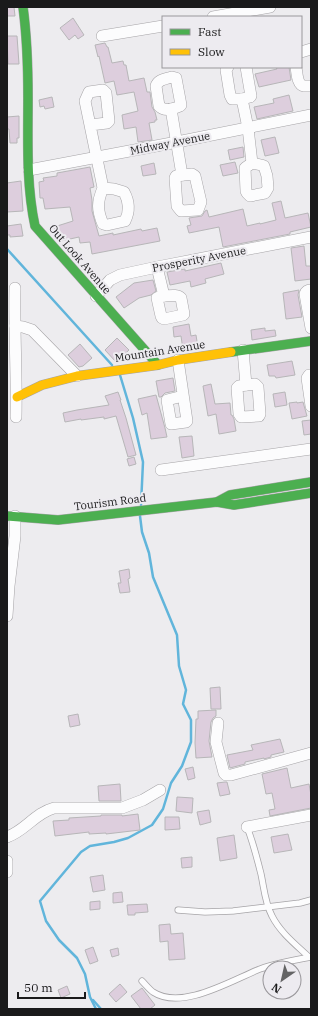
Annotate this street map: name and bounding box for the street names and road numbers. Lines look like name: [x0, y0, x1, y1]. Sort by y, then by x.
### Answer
street label: Midway Avenue: [129, 128, 211, 158]
street label: Out Look Avenue: [46, 221, 114, 297]
street label: Prosperity Avenue: [151, 243, 247, 275]
street label: Mountain Avenue: [114, 337, 206, 365]
street label: Tourism Road: [73, 491, 147, 513]

